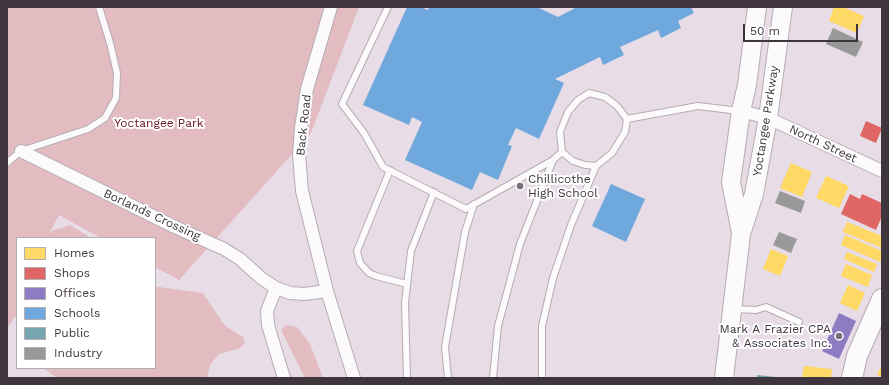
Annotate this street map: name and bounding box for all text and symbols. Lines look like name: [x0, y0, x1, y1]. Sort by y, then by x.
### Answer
scale bar: [745, 16, 860, 42]
text: 50 m: [750, 24, 780, 38]
street label: Yoctangee Parkway: [750, 65, 782, 177]
street label: Back Road: [294, 94, 314, 156]
park label: Yoctangee Park: [114, 116, 204, 130]
street label: North Street: [787, 122, 859, 166]
place label: Chillicothe High School: [528, 172, 598, 200]
marker: Chillicothe High School: [515, 181, 525, 191]
street label: Borlands Crossing: [101, 186, 203, 244]
legend: [16, 237, 156, 369]
text: Homes: [54, 246, 95, 260]
text: Shops: [54, 266, 90, 280]
text: Offices: [54, 286, 96, 300]
text: Schools: [54, 306, 100, 320]
place label: Mark A Frazier CPA & Associates Inc.: [719, 322, 831, 350]
text: Public: [54, 326, 90, 340]
marker: Mark A Frazier CPA & Associates Inc.: [834, 331, 844, 341]
text: Industry: [54, 346, 102, 360]

